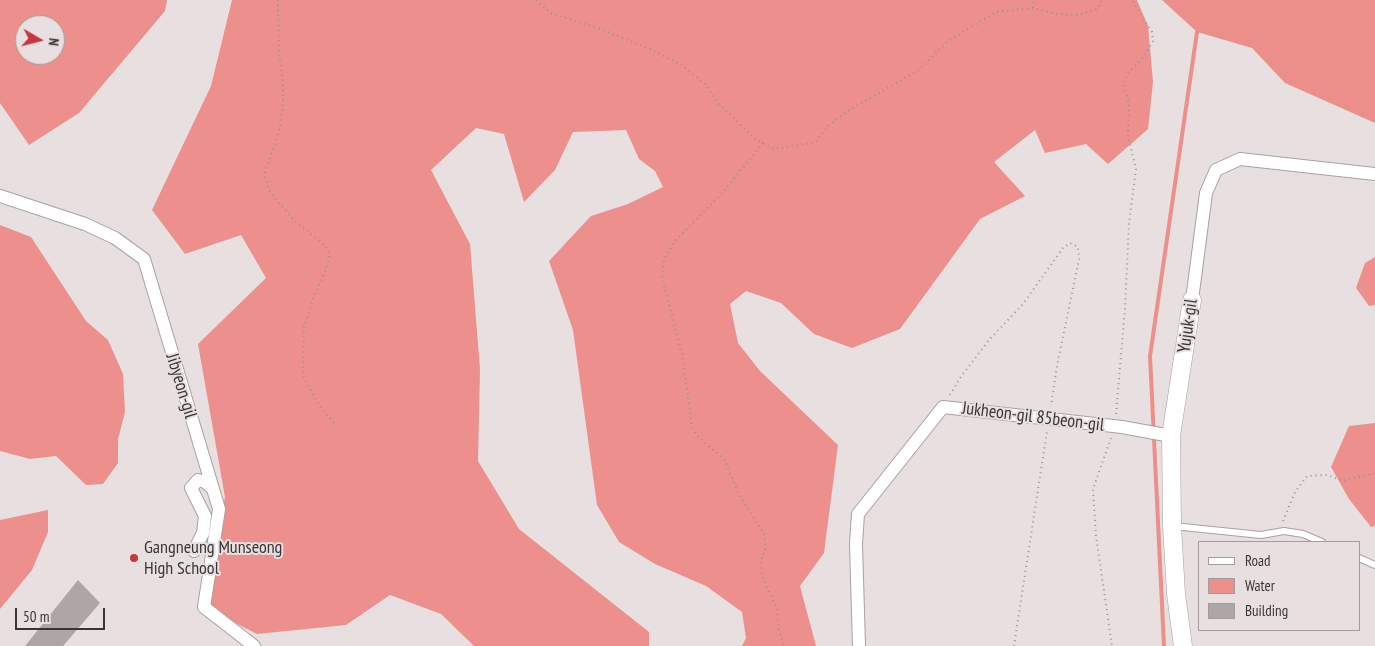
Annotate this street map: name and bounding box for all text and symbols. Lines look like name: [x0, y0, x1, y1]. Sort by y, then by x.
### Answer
north arrow: [15, 15, 65, 65]
text: N: [44, 37, 63, 47]
street label: Yujuk-gil: [1174, 298, 1202, 354]
street label: Jibyeon-gil: [161, 351, 201, 421]
street label: Jukheon-gil 85beon-gil: [961, 398, 1105, 436]
place label: Gangneung Munseong High School: [144, 537, 282, 580]
legend: [1198, 541, 1360, 631]
text: Road: [1245, 551, 1271, 570]
marker: Gangneung Munseong High School: [128, 552, 140, 564]
text: Water: [1245, 576, 1275, 595]
scale bar: [18, 598, 108, 630]
text: Building: [1245, 601, 1288, 620]
text: 50 m: [23, 607, 49, 626]

